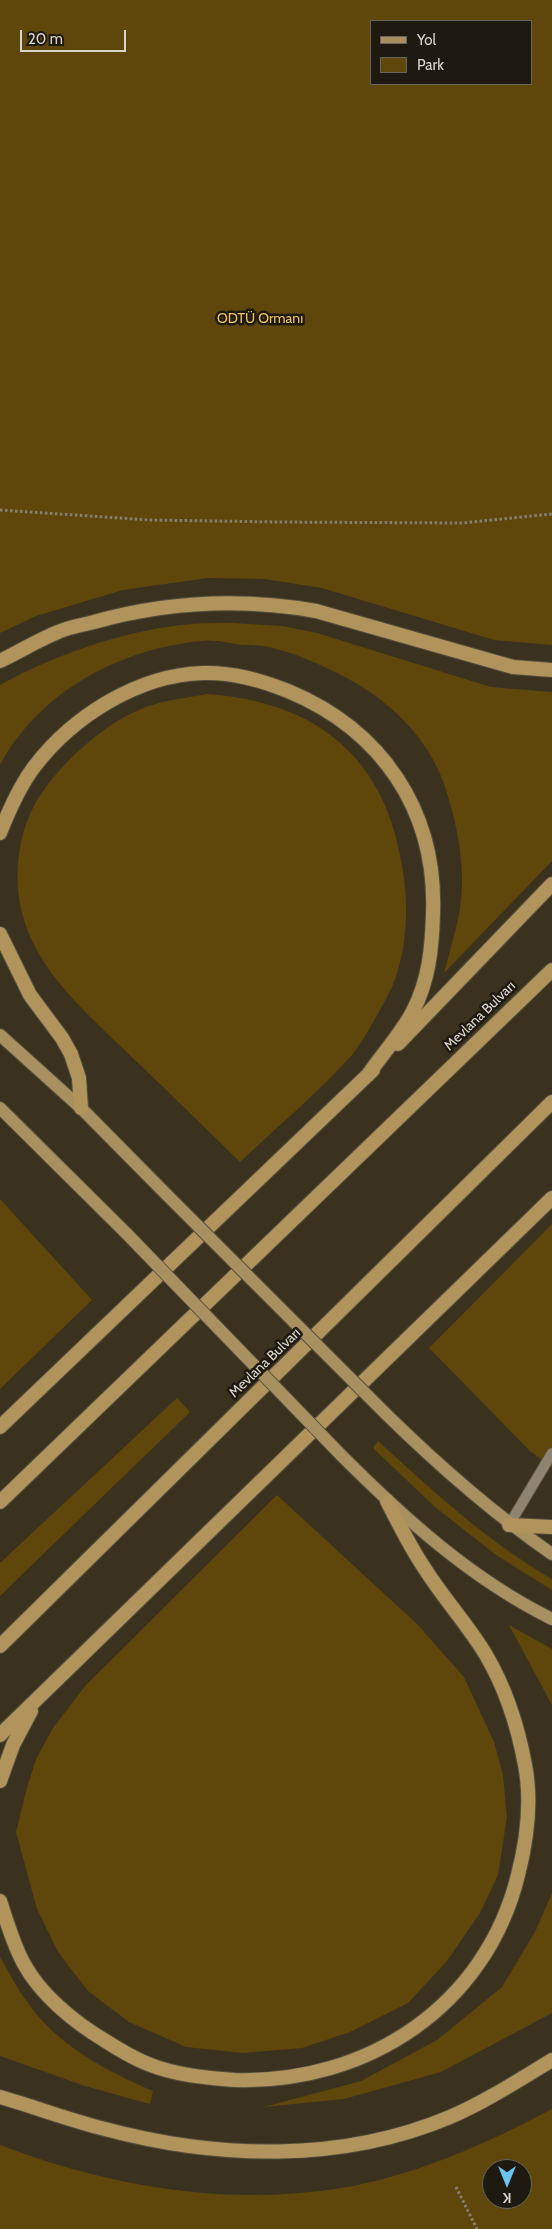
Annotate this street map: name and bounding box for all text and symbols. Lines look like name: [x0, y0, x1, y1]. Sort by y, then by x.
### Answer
scale bar: [22, 20, 129, 52]
legend: [370, 20, 532, 85]
text: 20 m: [28, 30, 63, 48]
text: Yol: [417, 31, 436, 49]
text: Park: [417, 56, 444, 74]
park label: ODTÜ Ormanı: [217, 311, 303, 327]
street label: Mevlana Bulvarı: [441, 978, 519, 1054]
street label: Mevlana Bulvarı: [226, 1325, 304, 1401]
north arrow: [482, 2159, 532, 2209]
text: K: [503, 2189, 511, 2207]

